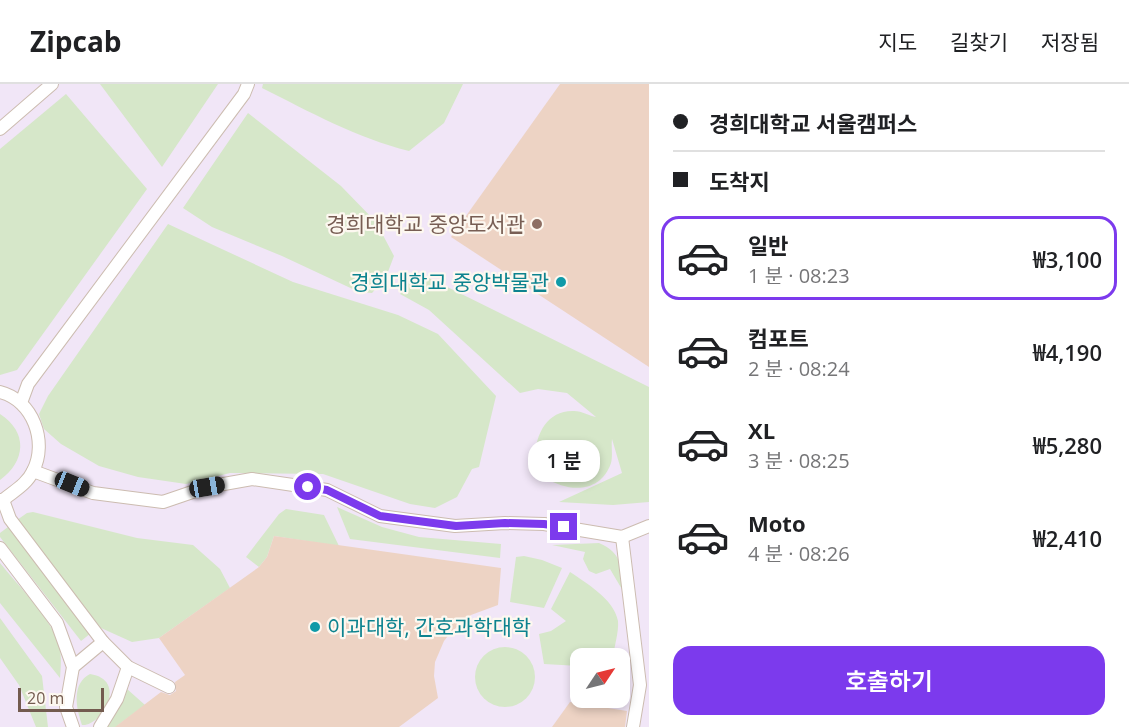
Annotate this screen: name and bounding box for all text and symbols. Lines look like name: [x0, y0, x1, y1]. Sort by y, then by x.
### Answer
text: Zipcab: [30, 22, 122, 60]
text: 지도: [878, 28, 917, 56]
text: 길찾기: [950, 28, 1008, 56]
text: 저장됨: [1041, 28, 1099, 56]
text: 경희대학교 서울캠퍼스: [709, 108, 917, 138]
text: 도착지: [709, 166, 770, 196]
place label: 경희대학교 중앙도서관: [326, 210, 525, 238]
marker: 경희대학교 중앙도서관: [530, 217, 544, 231]
text: 일반: [748, 230, 788, 260]
icon: car: [676, 231, 730, 285]
text: ₩3,100: [1033, 244, 1102, 274]
text: 1 분 · 08:23: [748, 262, 850, 289]
place label: 경희대학교 중앙박물관: [350, 268, 549, 296]
marker: 경희대학교 중앙박물관: [554, 275, 568, 289]
text: 컴포트: [748, 323, 809, 353]
icon: car: [676, 324, 730, 378]
text: ₩4,190: [1033, 337, 1102, 367]
text: 2 분 · 08:24: [748, 355, 850, 382]
text: XL: [748, 415, 775, 445]
icon: car: [676, 417, 730, 471]
text: ₩5,280: [1033, 430, 1102, 460]
callout: 1 분: [528, 440, 600, 482]
text: 1 분: [546, 447, 582, 474]
text: 3 분 · 08:25: [748, 447, 850, 474]
car: [52, 469, 92, 499]
route start: [294, 473, 321, 500]
car: [188, 475, 226, 499]
text: Moto: [748, 508, 806, 538]
icon: car: [676, 510, 730, 564]
route end: [550, 513, 577, 540]
text: ₩2,410: [1033, 523, 1102, 553]
text: 4 분 · 08:26: [748, 540, 850, 567]
place label: 이과대학, 간호과학대학: [327, 613, 531, 641]
marker: 이과대학, 간호과학대학: [308, 620, 322, 634]
button: 호출하기: [673, 646, 1105, 715]
north arrow: [570, 648, 630, 708]
map controls: [570, 648, 630, 708]
scale bar: [18, 685, 104, 712]
text: 20 m: [27, 687, 64, 709]

